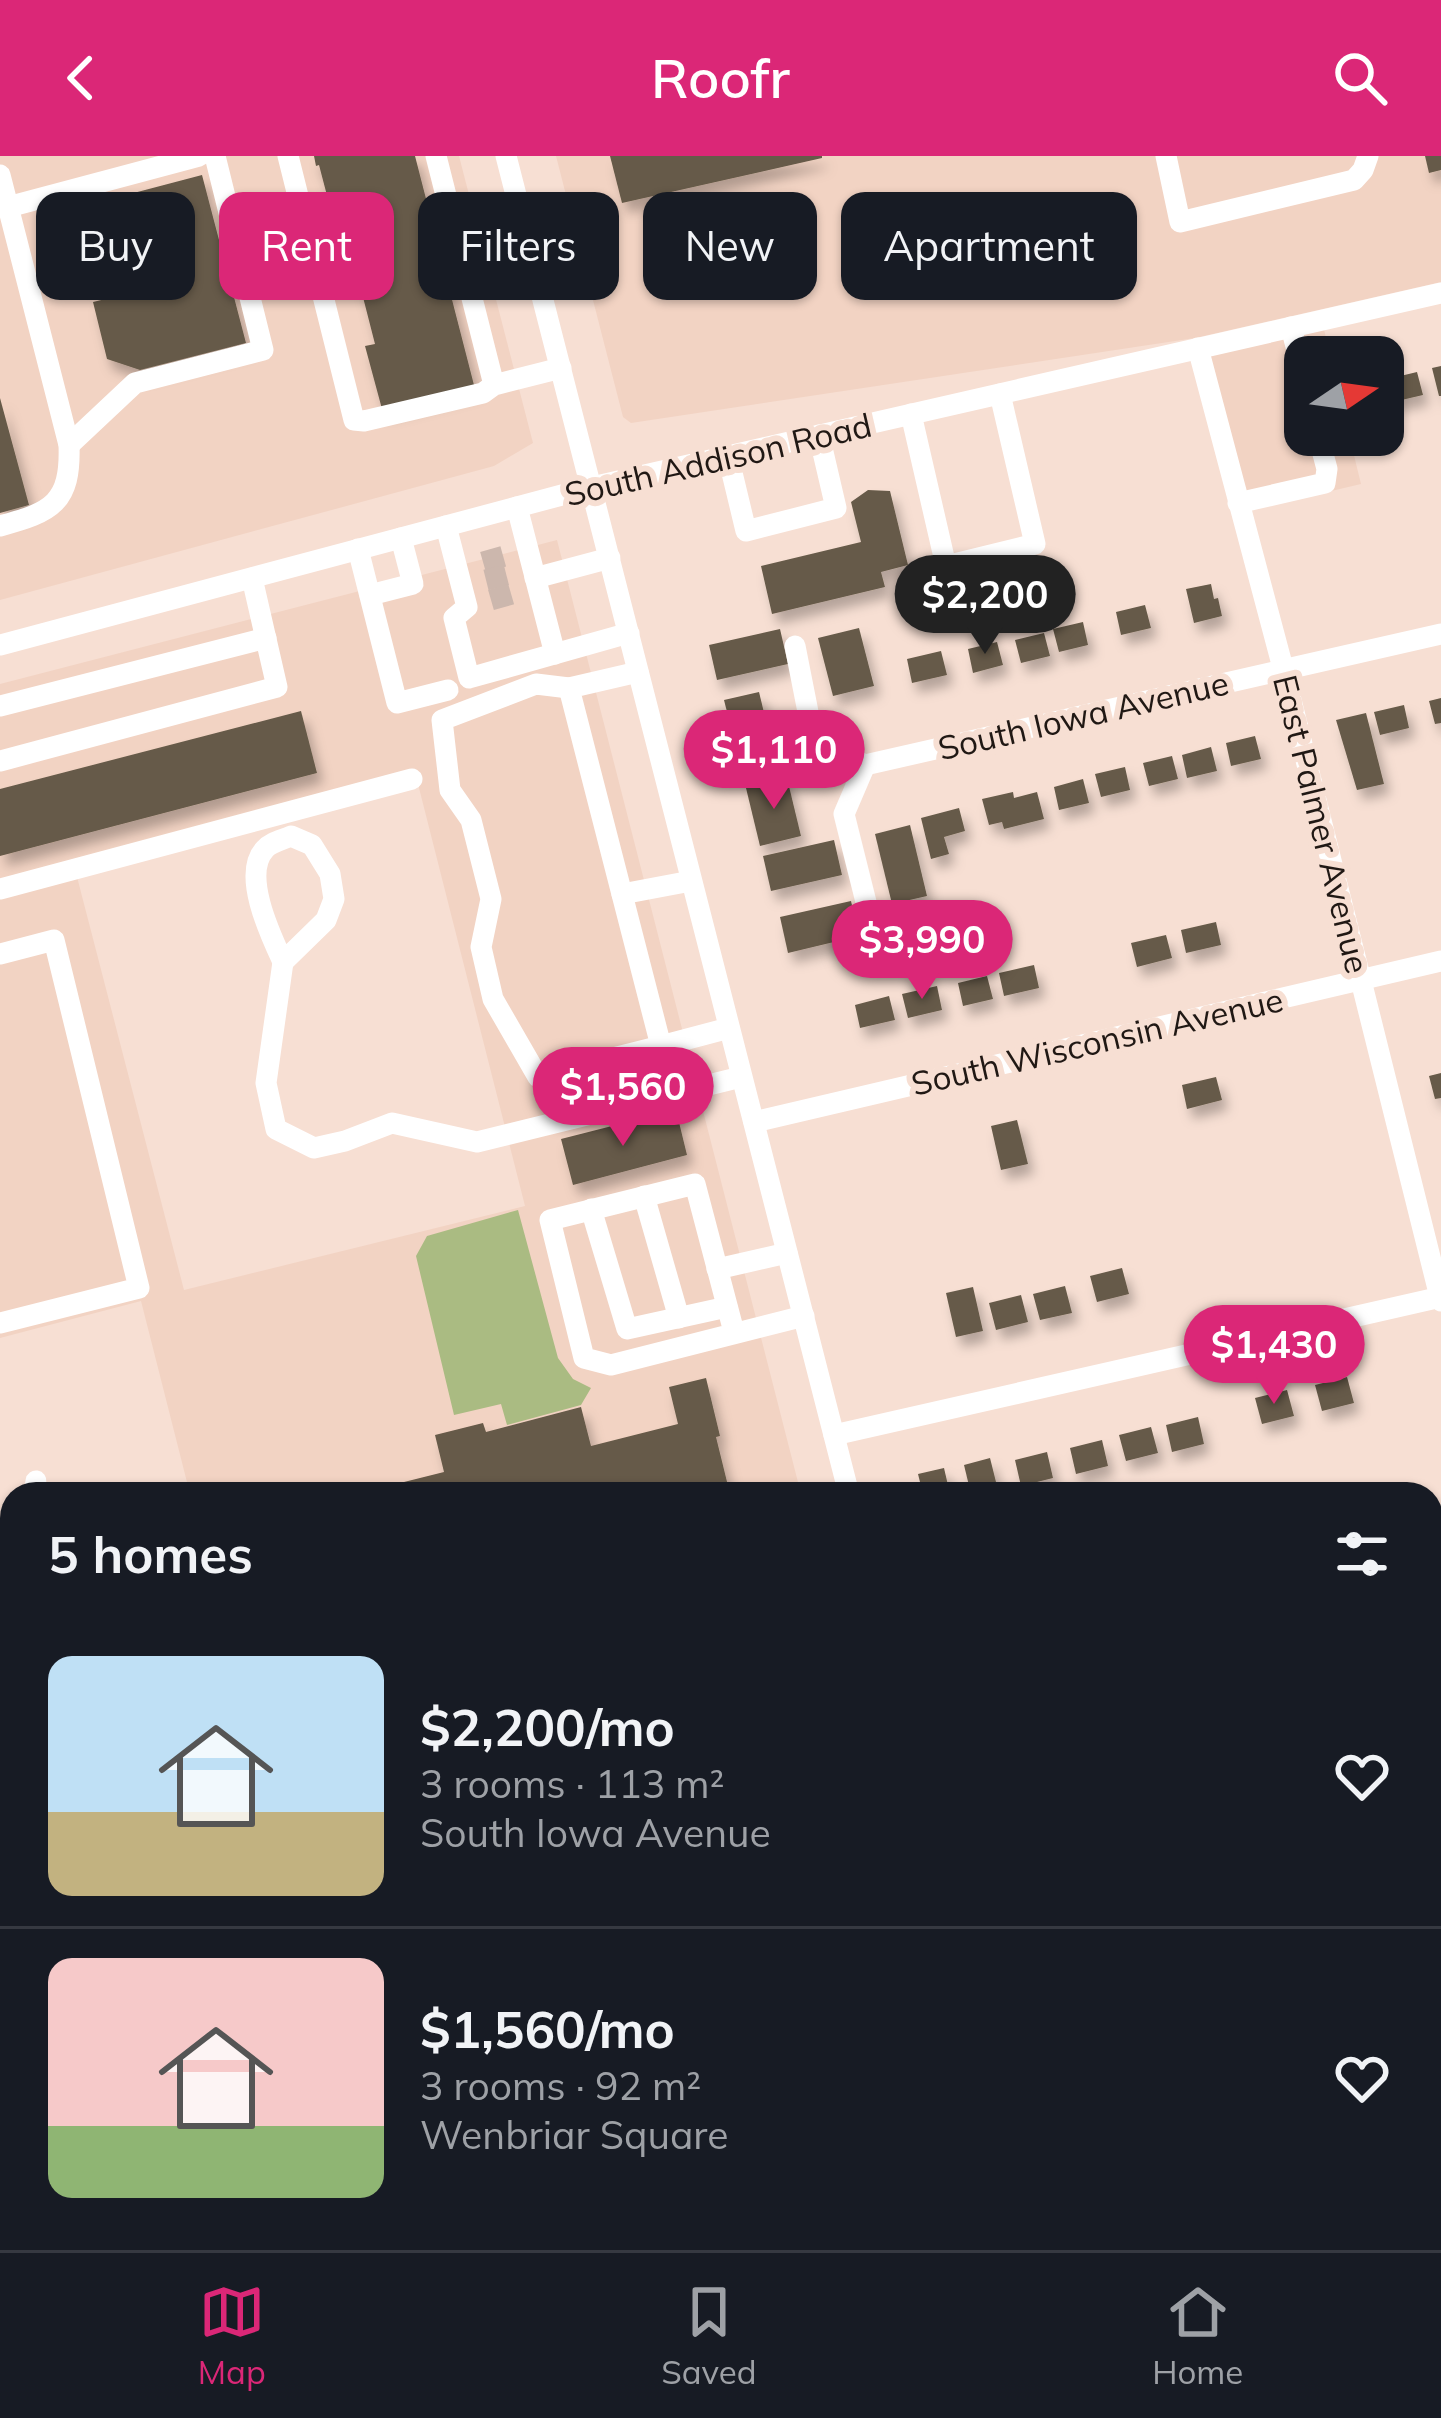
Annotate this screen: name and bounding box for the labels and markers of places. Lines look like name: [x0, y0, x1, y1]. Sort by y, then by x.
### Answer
pin: $2,200: [887, 555, 1083, 657]
pin: $1,110: [676, 710, 872, 812]
pin: $3,990: [824, 900, 1020, 1002]
pin: $1,560: [525, 1047, 721, 1149]
pin: $1,430: [1176, 1305, 1372, 1407]

